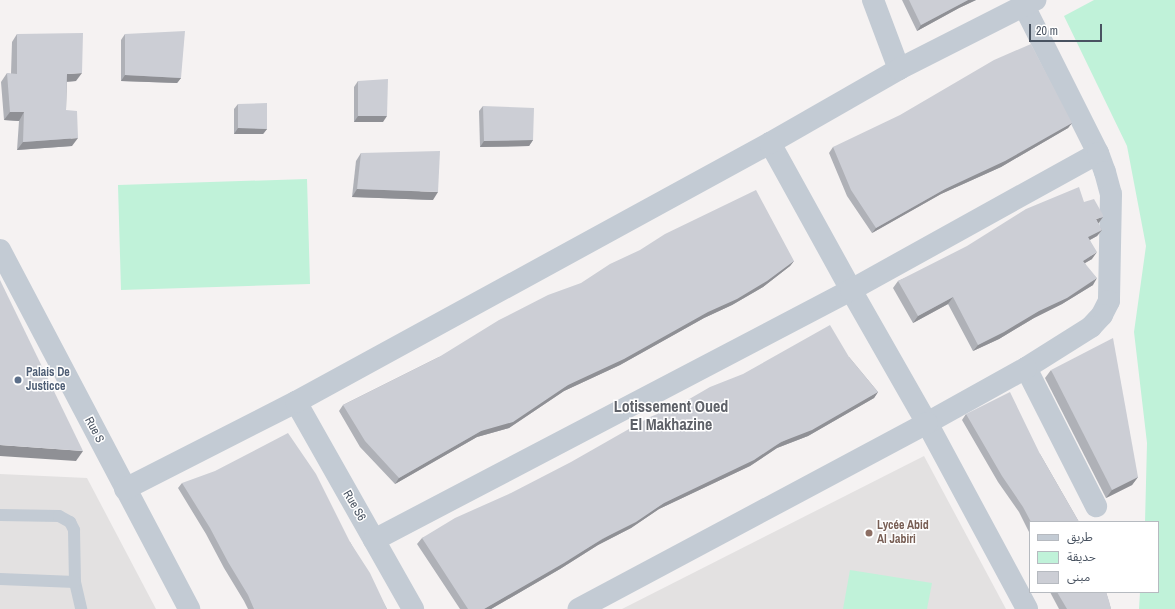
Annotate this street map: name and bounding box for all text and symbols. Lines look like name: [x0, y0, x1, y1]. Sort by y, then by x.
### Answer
scale bar: [1031, 16, 1104, 42]
text: 20 m: [1036, 23, 1058, 39]
place label: Palais De Justicce: [26, 366, 70, 394]
marker: Palais De Justicce: [13, 375, 23, 385]
district label: Lotissement Oued El Makhazine: [614, 396, 728, 434]
street label: Rue S: [81, 415, 107, 445]
street label: Rue S6: [340, 488, 368, 524]
place label: Lycée Abid Al Jabiri: [877, 519, 929, 547]
legend: [1029, 521, 1159, 593]
marker: Lycée Abid Al Jabiri: [864, 528, 874, 538]
text: طريق: [1067, 529, 1093, 545]
text: حديقة: [1067, 549, 1096, 565]
text: مبنى: [1067, 569, 1090, 585]

